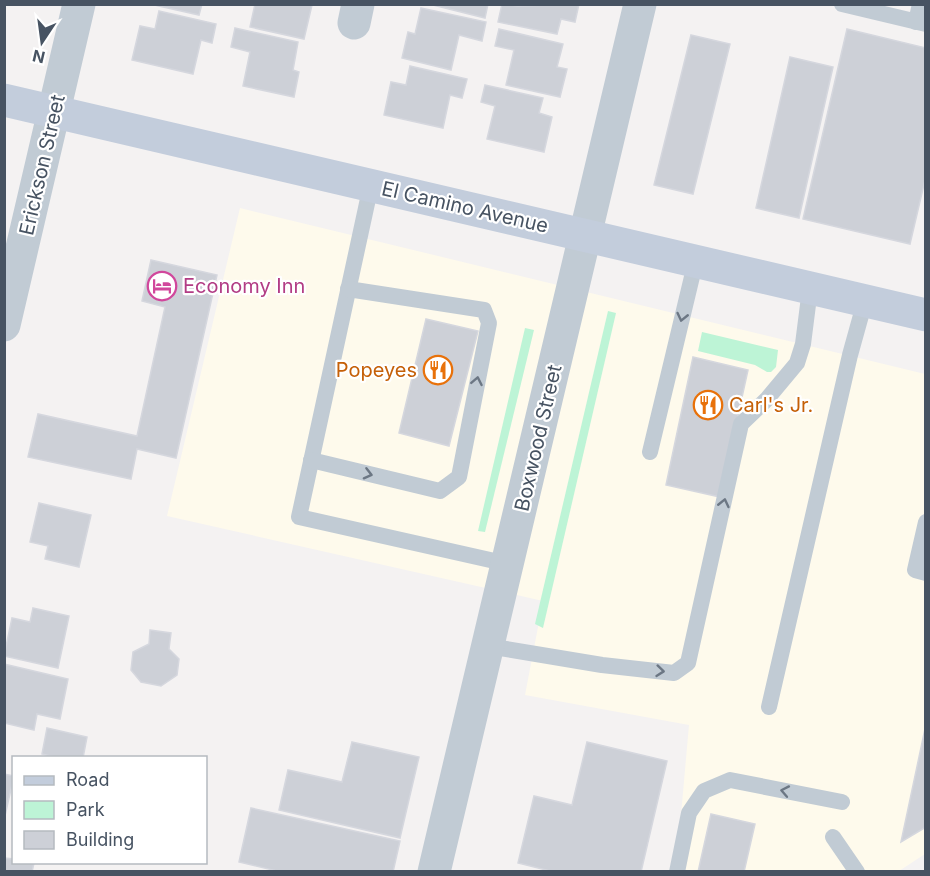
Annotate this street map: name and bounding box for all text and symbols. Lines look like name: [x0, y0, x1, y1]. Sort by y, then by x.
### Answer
north arrow: [12, 12, 72, 72]
text: N: [30, 45, 47, 68]
street label: Erickson Street: [14, 92, 70, 238]
street label: El Camino Avenue: [379, 176, 551, 238]
hotel icon: Economy Inn: [146, 270, 178, 302]
place label: Economy Inn: [183, 274, 305, 298]
one-way arrow: [676, 312, 689, 322]
restaurant icon: Popeyes: [422, 354, 454, 386]
place label: Popeyes: [336, 358, 417, 382]
street label: Boxwood Street: [509, 362, 567, 514]
one-way arrow: [470, 376, 483, 386]
restaurant icon: Carl's Jr.: [692, 389, 724, 421]
place label: Carl's Jr.: [729, 393, 813, 417]
one-way arrow: [363, 467, 373, 480]
one-way arrow: [716, 498, 729, 508]
one-way arrow: [655, 665, 664, 677]
legend: [12, 756, 207, 864]
text: Road: [66, 769, 109, 790]
one-way arrow: [780, 785, 790, 798]
text: Park: [66, 799, 105, 820]
text: Building: [66, 829, 134, 850]

